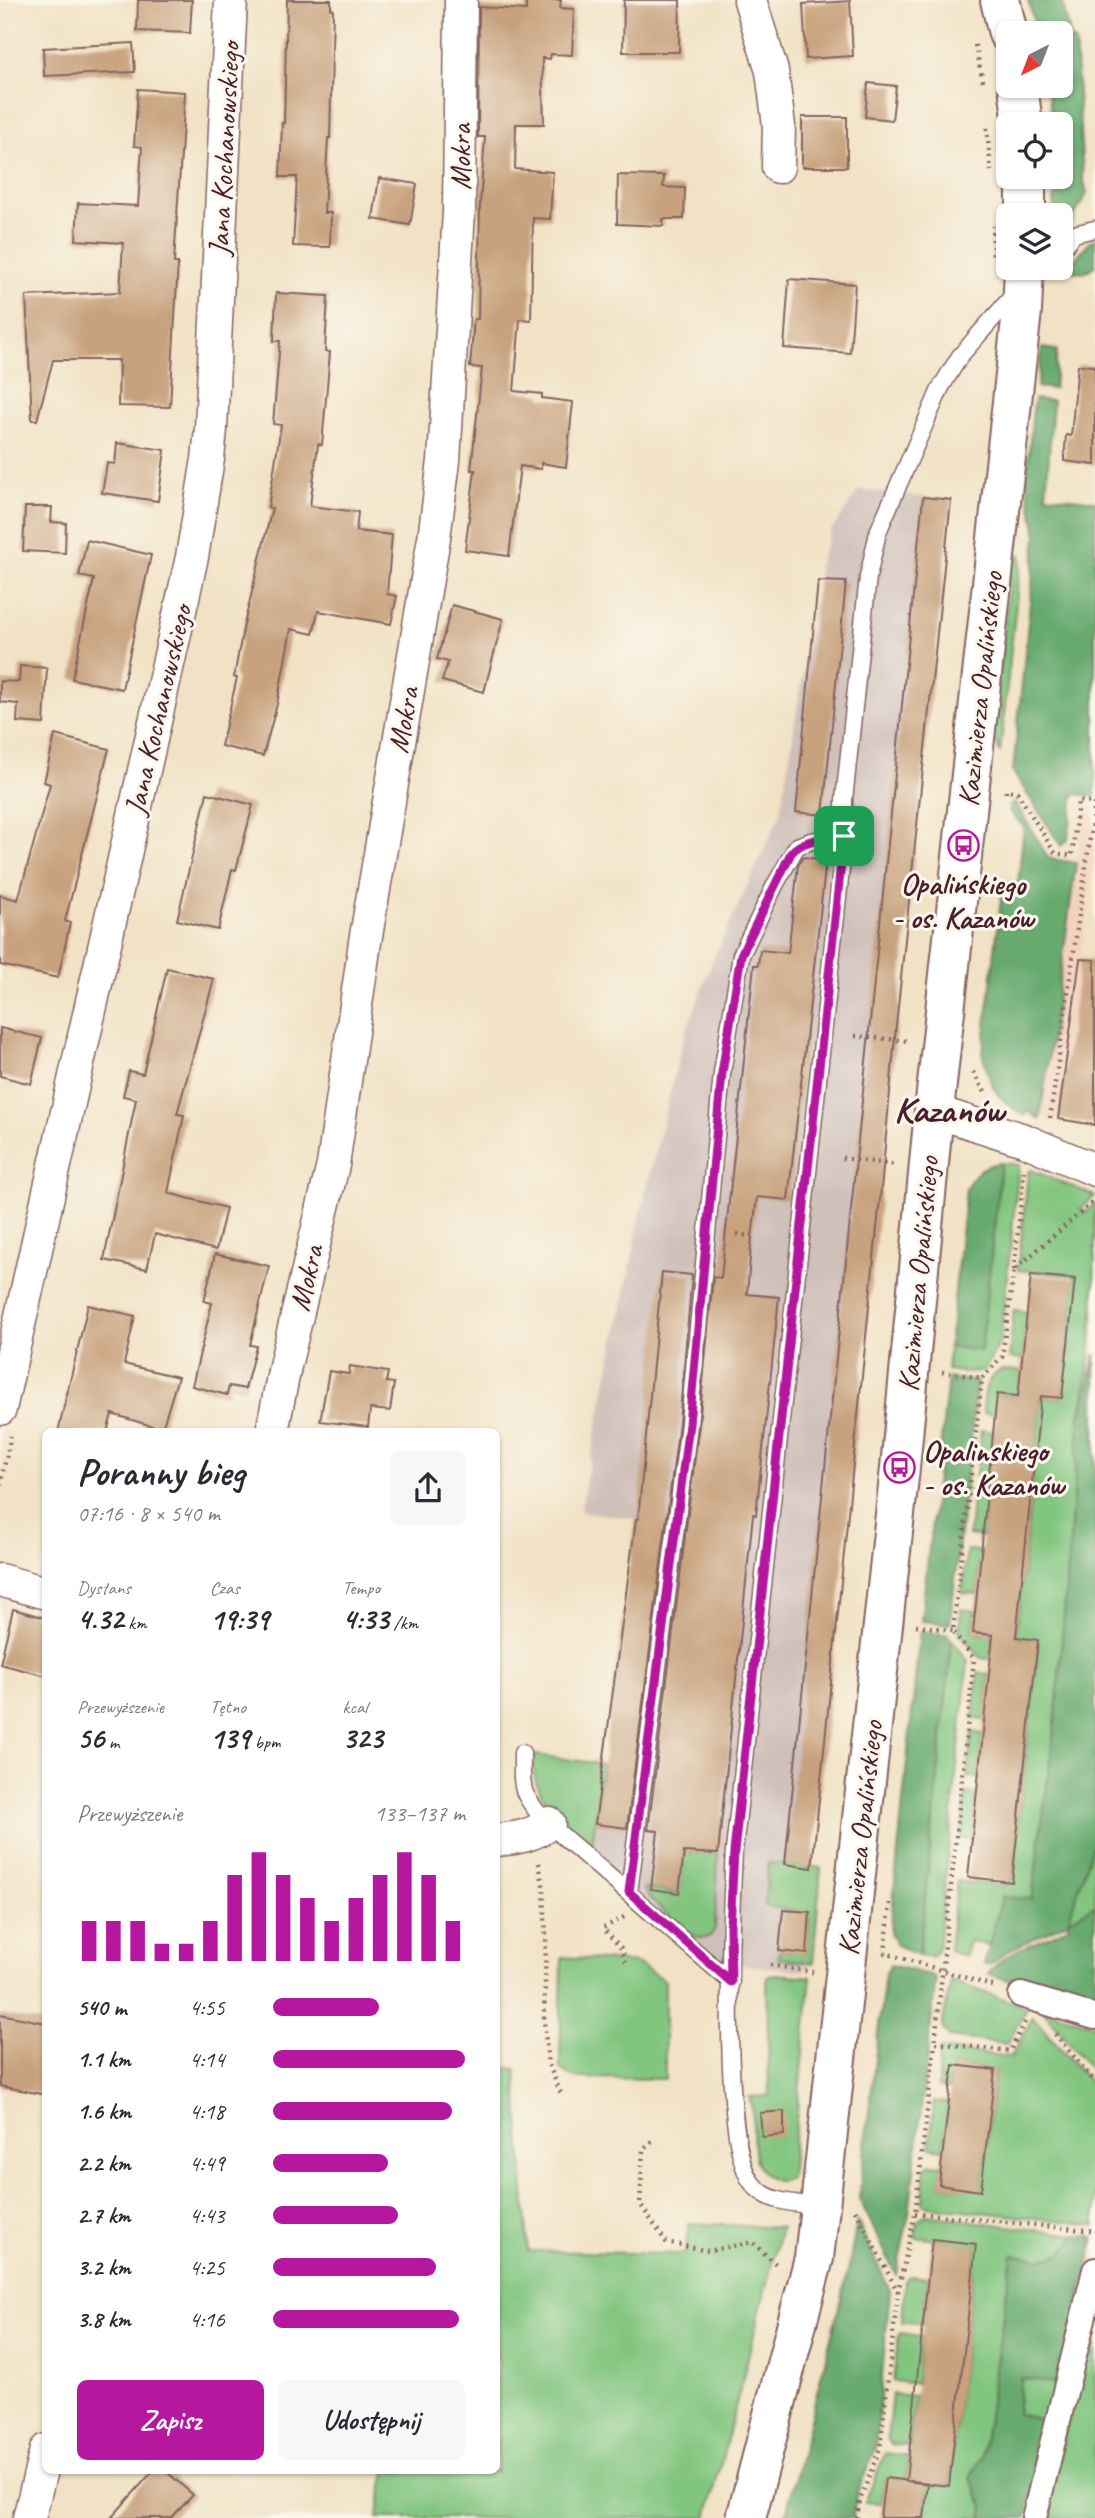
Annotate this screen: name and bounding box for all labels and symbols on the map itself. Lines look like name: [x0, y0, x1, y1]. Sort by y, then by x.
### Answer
north arrow: [996, 21, 1073, 98]
street label: Jana Kochanowskiego: [199, 38, 249, 259]
street label: Mokra: [441, 122, 479, 190]
street label: Kazimierza Opalińskiego: [949, 568, 1011, 808]
street label: Jana Kochanowskiego: [115, 598, 201, 820]
street label: Mokra: [379, 682, 428, 756]
pin: [814, 806, 874, 866]
bus stop icon: Opalińskiego - os. Kazanów: [946, 829, 980, 863]
place label: Opalińskiego - os. Kazanów: [893, 865, 1036, 937]
district label: Kazanów: [894, 1086, 1008, 1133]
street label: Kazimierza Opalińskiego: [889, 1154, 947, 1393]
street label: Mokra: [280, 1240, 332, 1314]
place label: Opalinskiego - os. Kazanów: [923, 1432, 1066, 1504]
bus stop icon: Opalinskiego - os. Kazanów: [883, 1451, 917, 1485]
street label: Kazimierza Opalińskiego: [829, 1717, 891, 1957]

